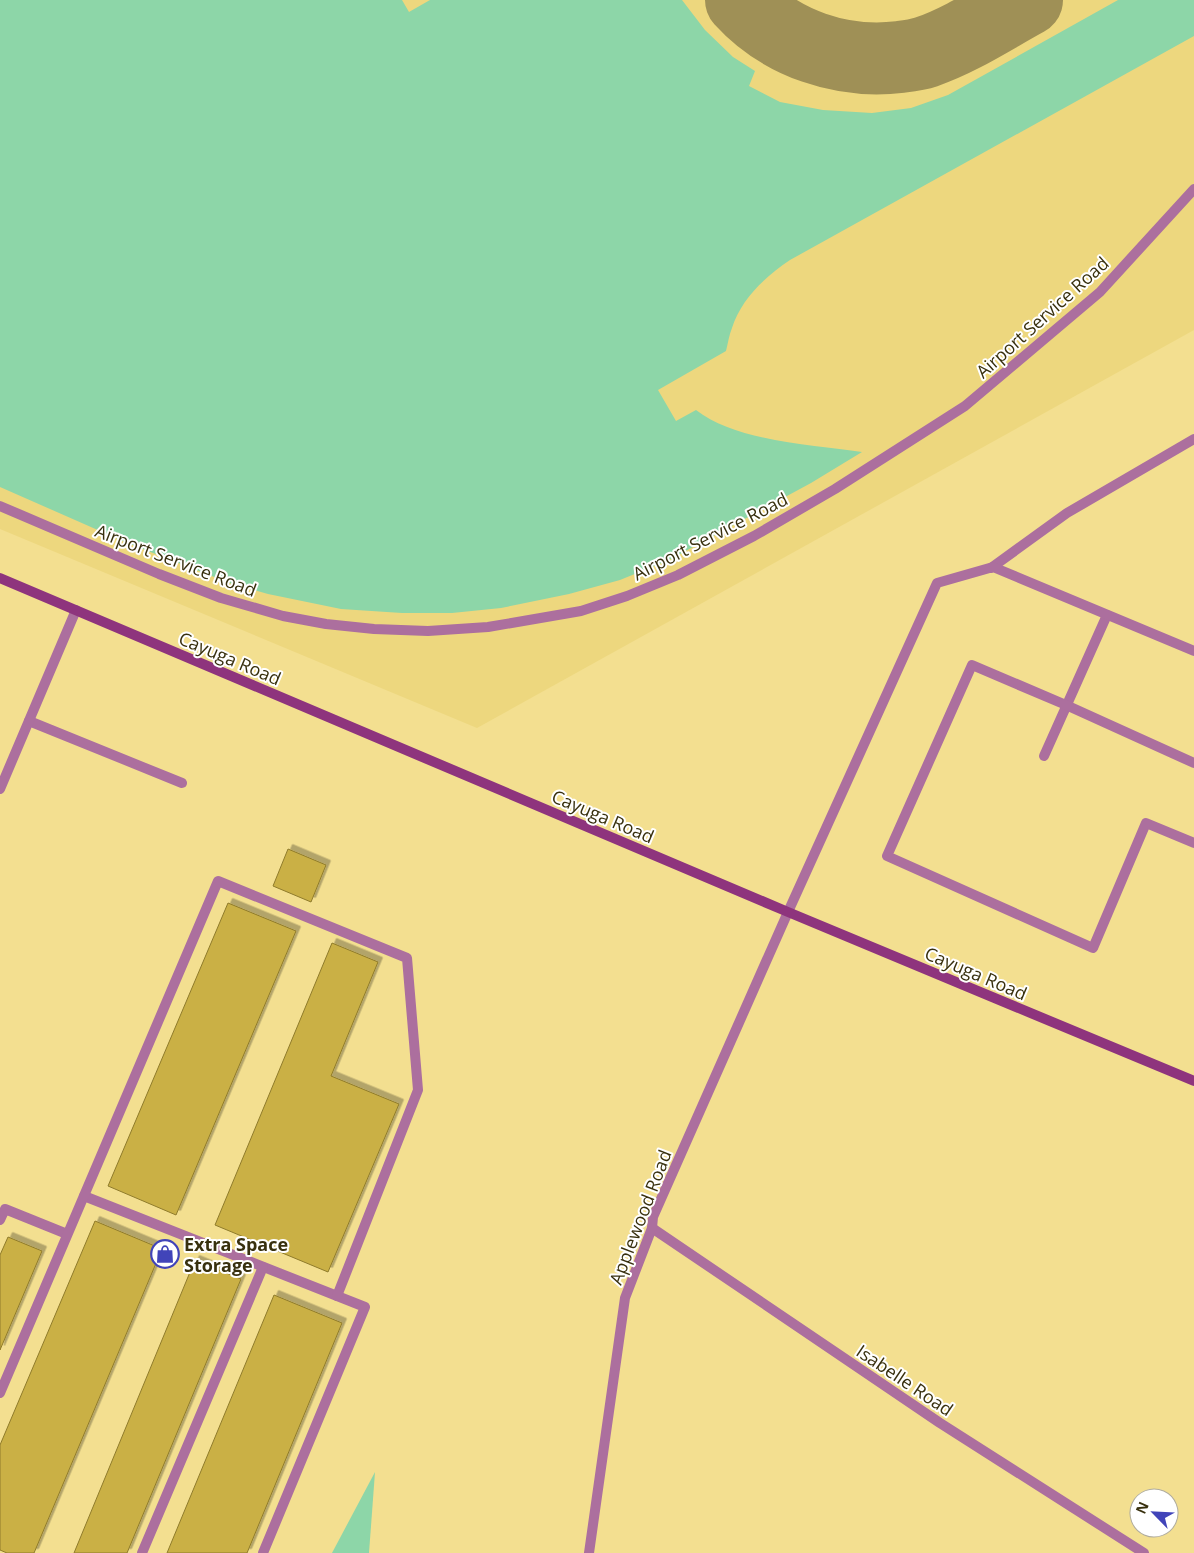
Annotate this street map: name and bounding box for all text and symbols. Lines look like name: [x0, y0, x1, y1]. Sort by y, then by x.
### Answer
street label: Airport Service Road: [971, 251, 1113, 383]
street label: Airport Service Road: [628, 487, 792, 585]
street label: Airport Service Road: [92, 518, 260, 602]
street label: Cayuga Road: [175, 626, 285, 690]
street label: Cayuga Road: [548, 784, 658, 848]
street label: Cayuga Road: [921, 941, 1031, 1005]
street label: Applewood Road: [603, 1146, 677, 1288]
place label: Extra Space Storage: [184, 1232, 288, 1277]
shop icon: Extra Space Storage: [150, 1239, 180, 1269]
street label: Isabelle Road: [852, 1339, 958, 1421]
north arrow: [1129, 1488, 1179, 1538]
text: N: [1131, 1498, 1153, 1517]

